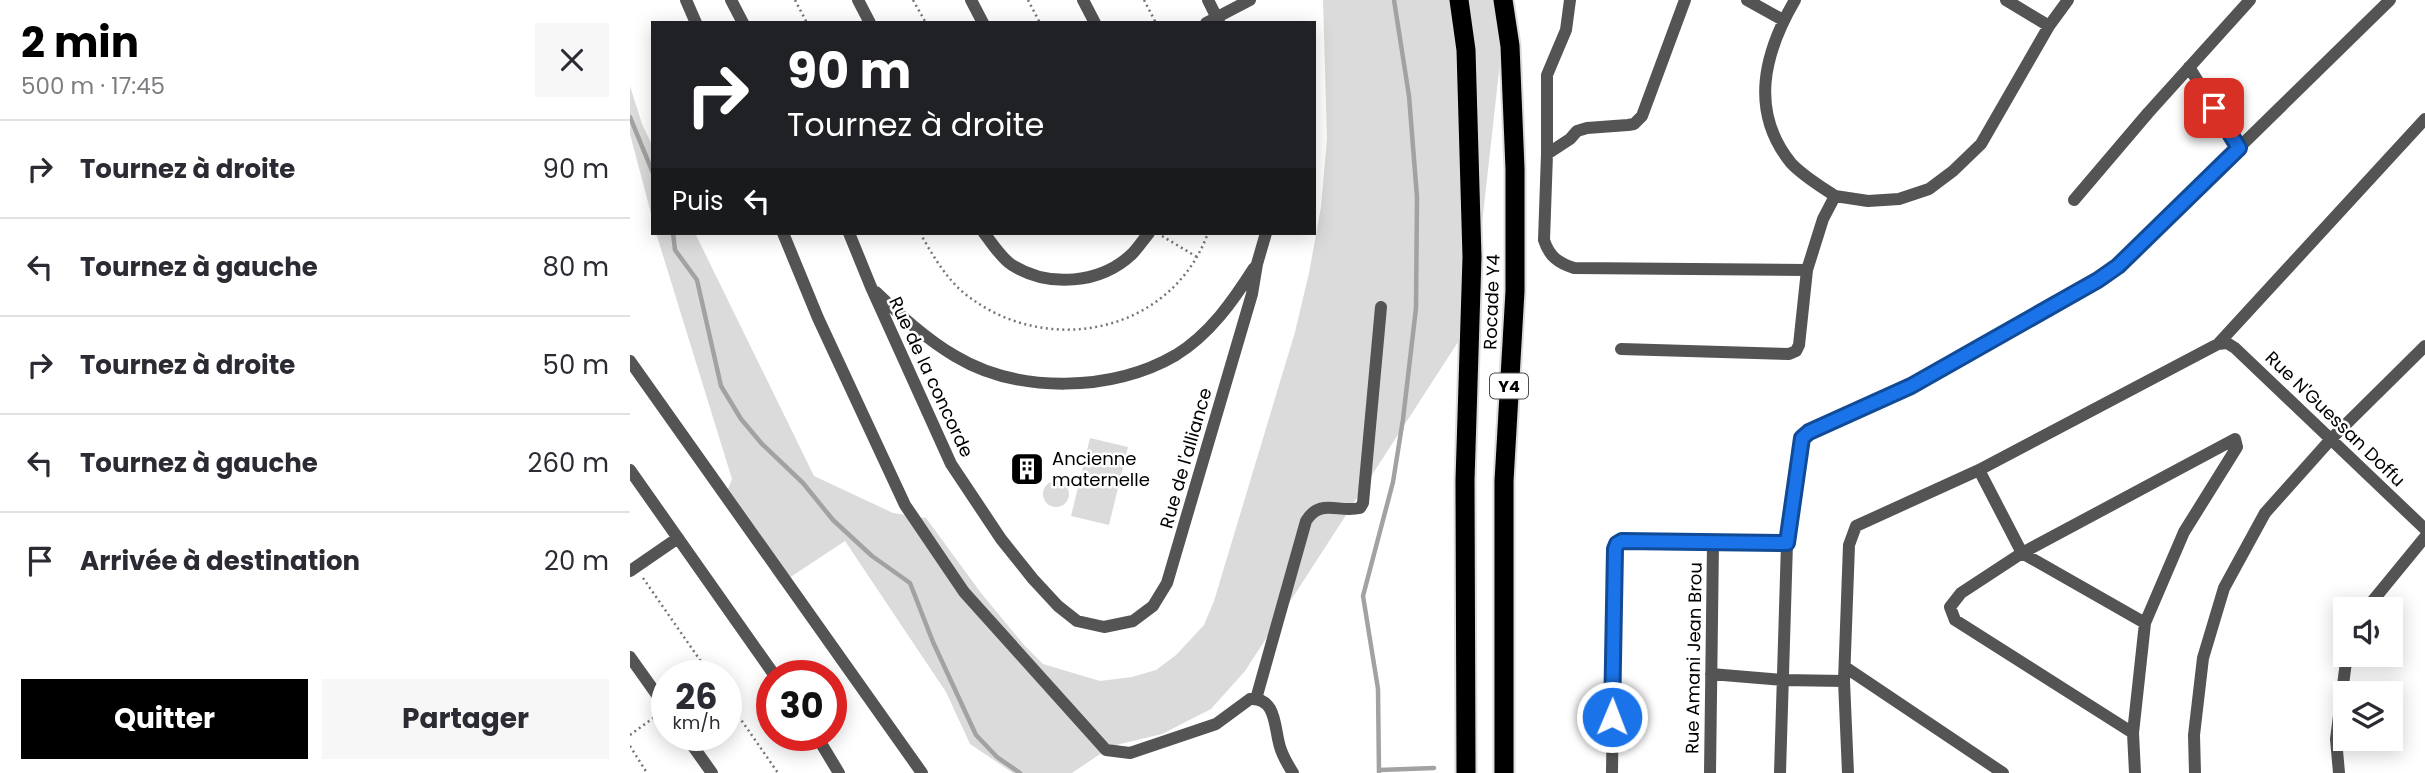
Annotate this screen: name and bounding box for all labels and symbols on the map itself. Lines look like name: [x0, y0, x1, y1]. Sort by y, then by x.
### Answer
pin: [2184, 78, 2244, 138]
street label: Rocade Y4: [1477, 254, 1506, 350]
street label: Rue de la concorde: [883, 292, 980, 461]
street label: Rue N'Guessan Doffu: [2260, 345, 2411, 492]
road number: Y4: [1490, 374, 1528, 398]
street label: Rue de l'alliance: [1154, 385, 1218, 531]
place label: Ancienne maternelle: [1052, 446, 1150, 492]
building icon: Ancienne maternelle: [1008, 450, 1046, 488]
street label: Rue Amani Jean Brou: [1679, 562, 1708, 754]
speed limit sign: 30: [756, 660, 847, 751]
position arrow: [1575, 680, 1649, 754]

